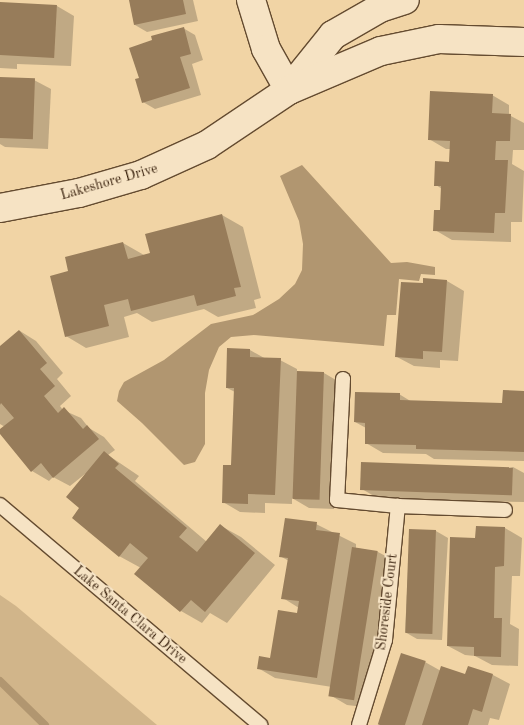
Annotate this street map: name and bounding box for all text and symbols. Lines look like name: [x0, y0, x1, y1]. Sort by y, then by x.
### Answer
street label: Lakeshore Drive: [58, 160, 160, 204]
street label: Shoreside Court: [373, 553, 401, 651]
street label: Lake Santa Clara Drive: [70, 563, 190, 667]

